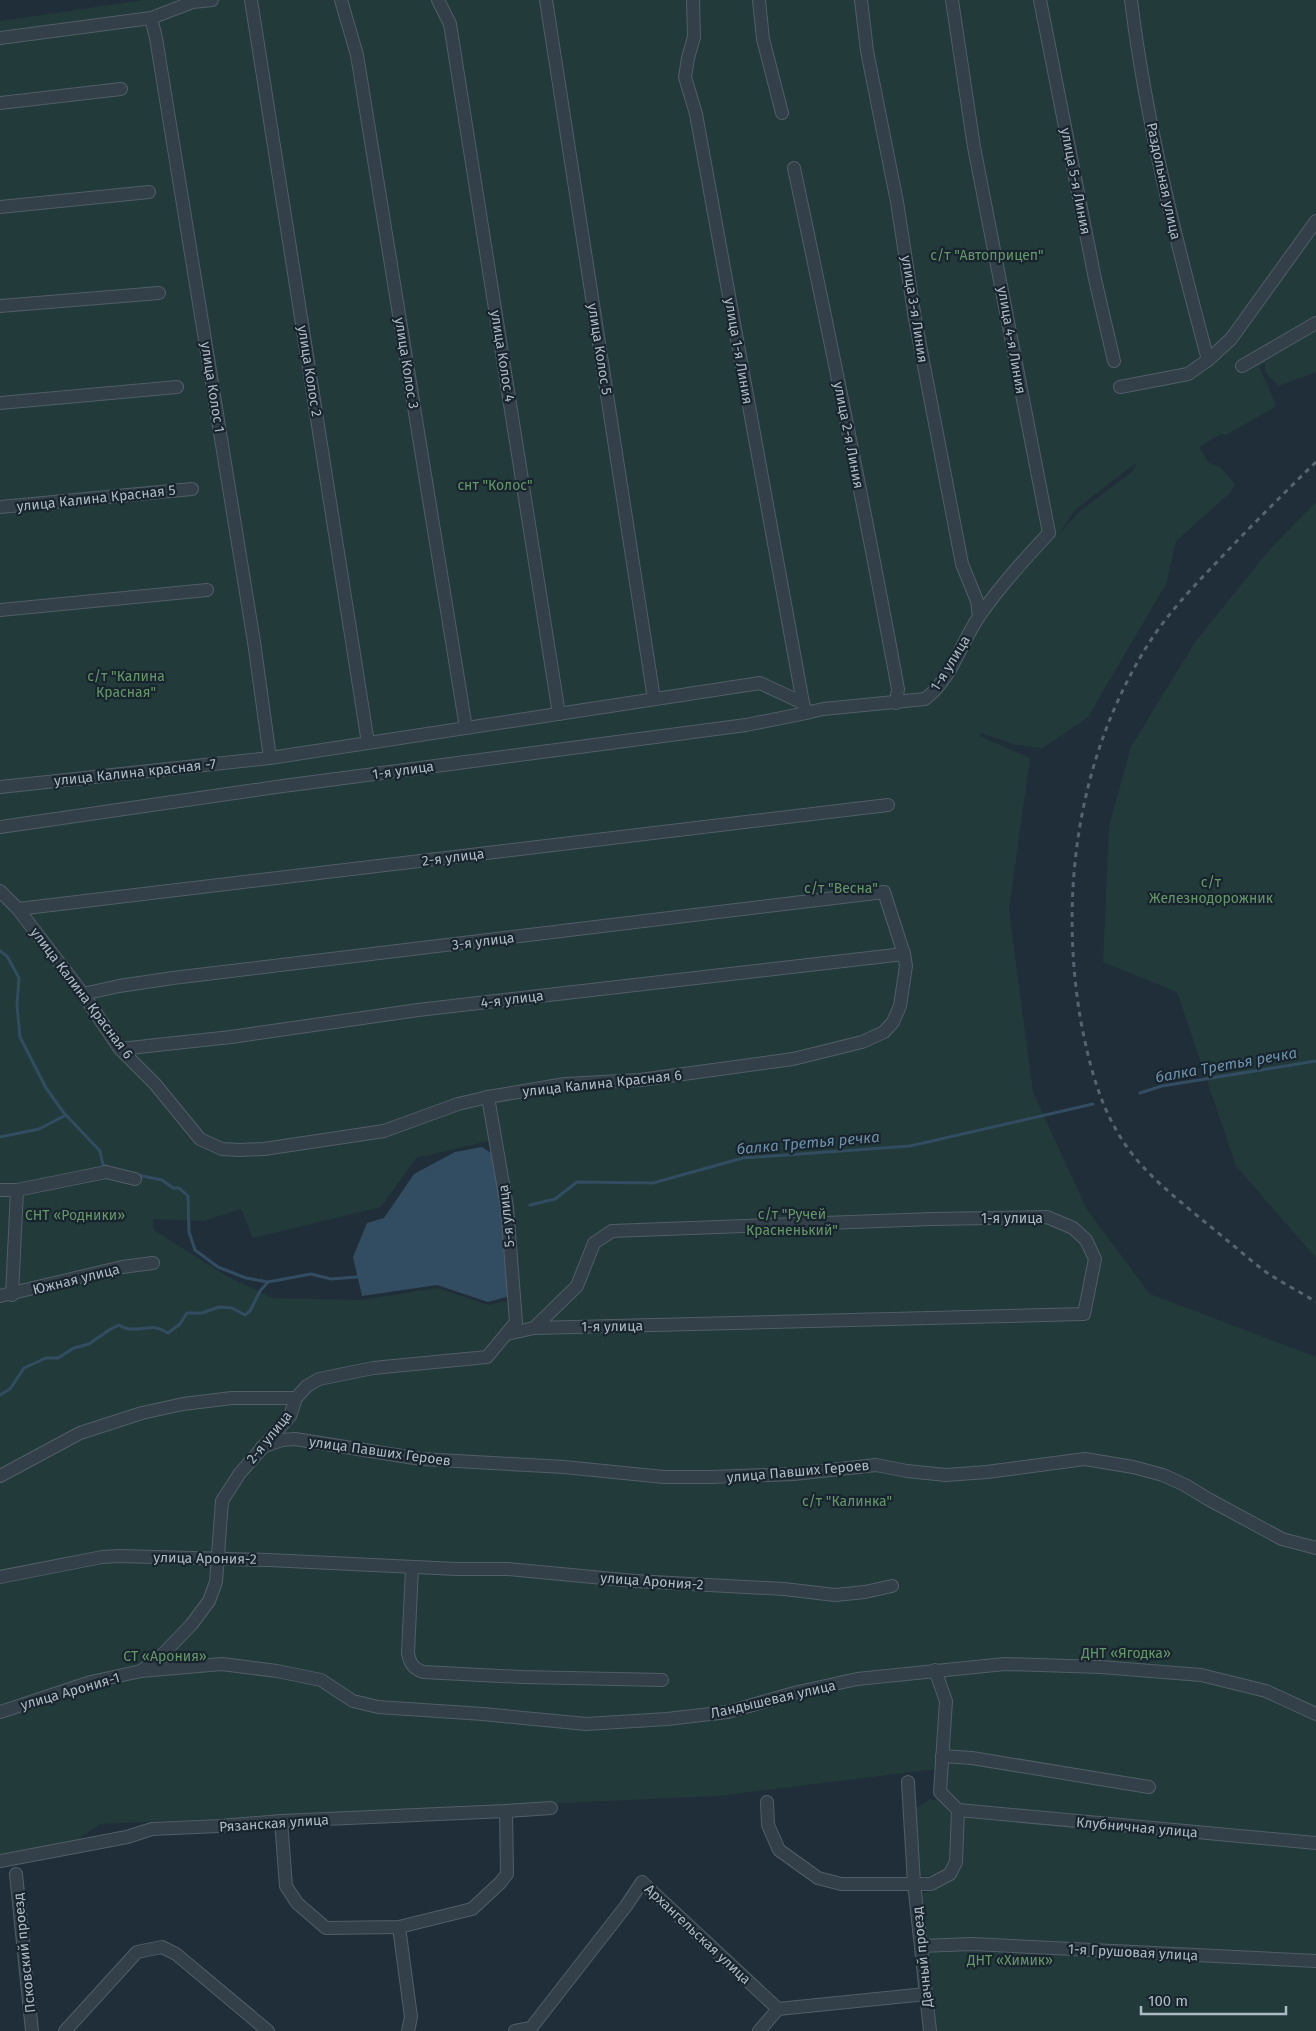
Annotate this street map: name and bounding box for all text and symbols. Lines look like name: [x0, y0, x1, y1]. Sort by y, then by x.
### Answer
street label: Раздольная улица: [1143, 121, 1184, 241]
street label: улица 5-я Линия: [1057, 126, 1094, 236]
park label: с/т "Автоприцеп": [930, 247, 1044, 264]
street label: улица 3-я Линия: [898, 254, 931, 364]
street label: улица 4-я Линия: [994, 285, 1029, 395]
street label: улица 1-я Линия: [721, 297, 756, 406]
street label: улица Колос 5: [584, 302, 615, 396]
street label: улица Колос 4: [487, 309, 518, 404]
street label: улица Колос 3: [391, 316, 422, 410]
street label: улица Колос 2: [294, 324, 325, 418]
street label: улица Колос 1: [197, 341, 228, 434]
street label: улица 2-я Линия: [830, 380, 867, 490]
park label: снт "Колос": [457, 477, 533, 494]
street label: улица Калина Красная 5: [16, 482, 176, 515]
street label: 1-я улица: [927, 633, 974, 694]
park label: с/т "Калина Красная": [87, 668, 165, 701]
street label: улица Калина красная -7: [53, 756, 217, 789]
street label: 1-я улица: [371, 758, 435, 783]
street label: 2-я улица: [421, 845, 485, 870]
park label: с/т Железнодорожник: [1149, 874, 1274, 907]
park label: с/т "Весна": [804, 880, 878, 897]
street label: улица Калина Красная 6: [27, 924, 137, 1062]
street label: 3-я улица: [451, 929, 515, 954]
street label: 4-я улица: [480, 987, 545, 1012]
water label: балка Третья речка: [1154, 1044, 1298, 1086]
street label: улица Калина Красная 6: [522, 1067, 683, 1100]
water label: балка Третья речка: [736, 1128, 880, 1158]
street label: 5-я улица: [495, 1184, 518, 1248]
park label: с/т "Ручей Красненький": [746, 1206, 838, 1239]
park label: СНТ «Родники»: [25, 1207, 125, 1224]
street label: 1-я улица: [981, 1210, 1043, 1227]
street label: Южная улица: [31, 1260, 121, 1298]
street label: 1-я улица: [581, 1317, 643, 1336]
street label: 2-я улица: [243, 1408, 296, 1467]
street label: улица Павших Героев: [308, 1433, 452, 1470]
street label: улица Павших Героев: [726, 1457, 870, 1486]
park label: с/т "Калинка": [802, 1493, 892, 1510]
street label: улица Арония-2: [153, 1549, 257, 1568]
street label: улица Арония-2: [600, 1569, 704, 1594]
park label: ДНТ «Ягодка»: [1080, 1645, 1171, 1662]
park label: СТ «Арония»: [123, 1648, 207, 1665]
street label: улица Арония-1: [19, 1669, 122, 1714]
street label: Ландышевая улица: [709, 1677, 837, 1722]
street label: Рязанская улица: [219, 1811, 329, 1836]
street label: Клубничная улица: [1075, 1814, 1199, 1841]
street label: Архангельская улица: [641, 1881, 754, 1988]
street label: Псковский проезд: [10, 1892, 39, 2014]
street label: Дачный проезд: [909, 1906, 936, 2009]
street label: 1-я Грушовая улица: [1067, 1941, 1198, 1964]
park label: ДНТ «Химик»: [966, 1952, 1053, 1969]
scale bar: [1141, 1984, 1286, 2016]
text: 100 m: [1148, 1992, 1188, 2010]

